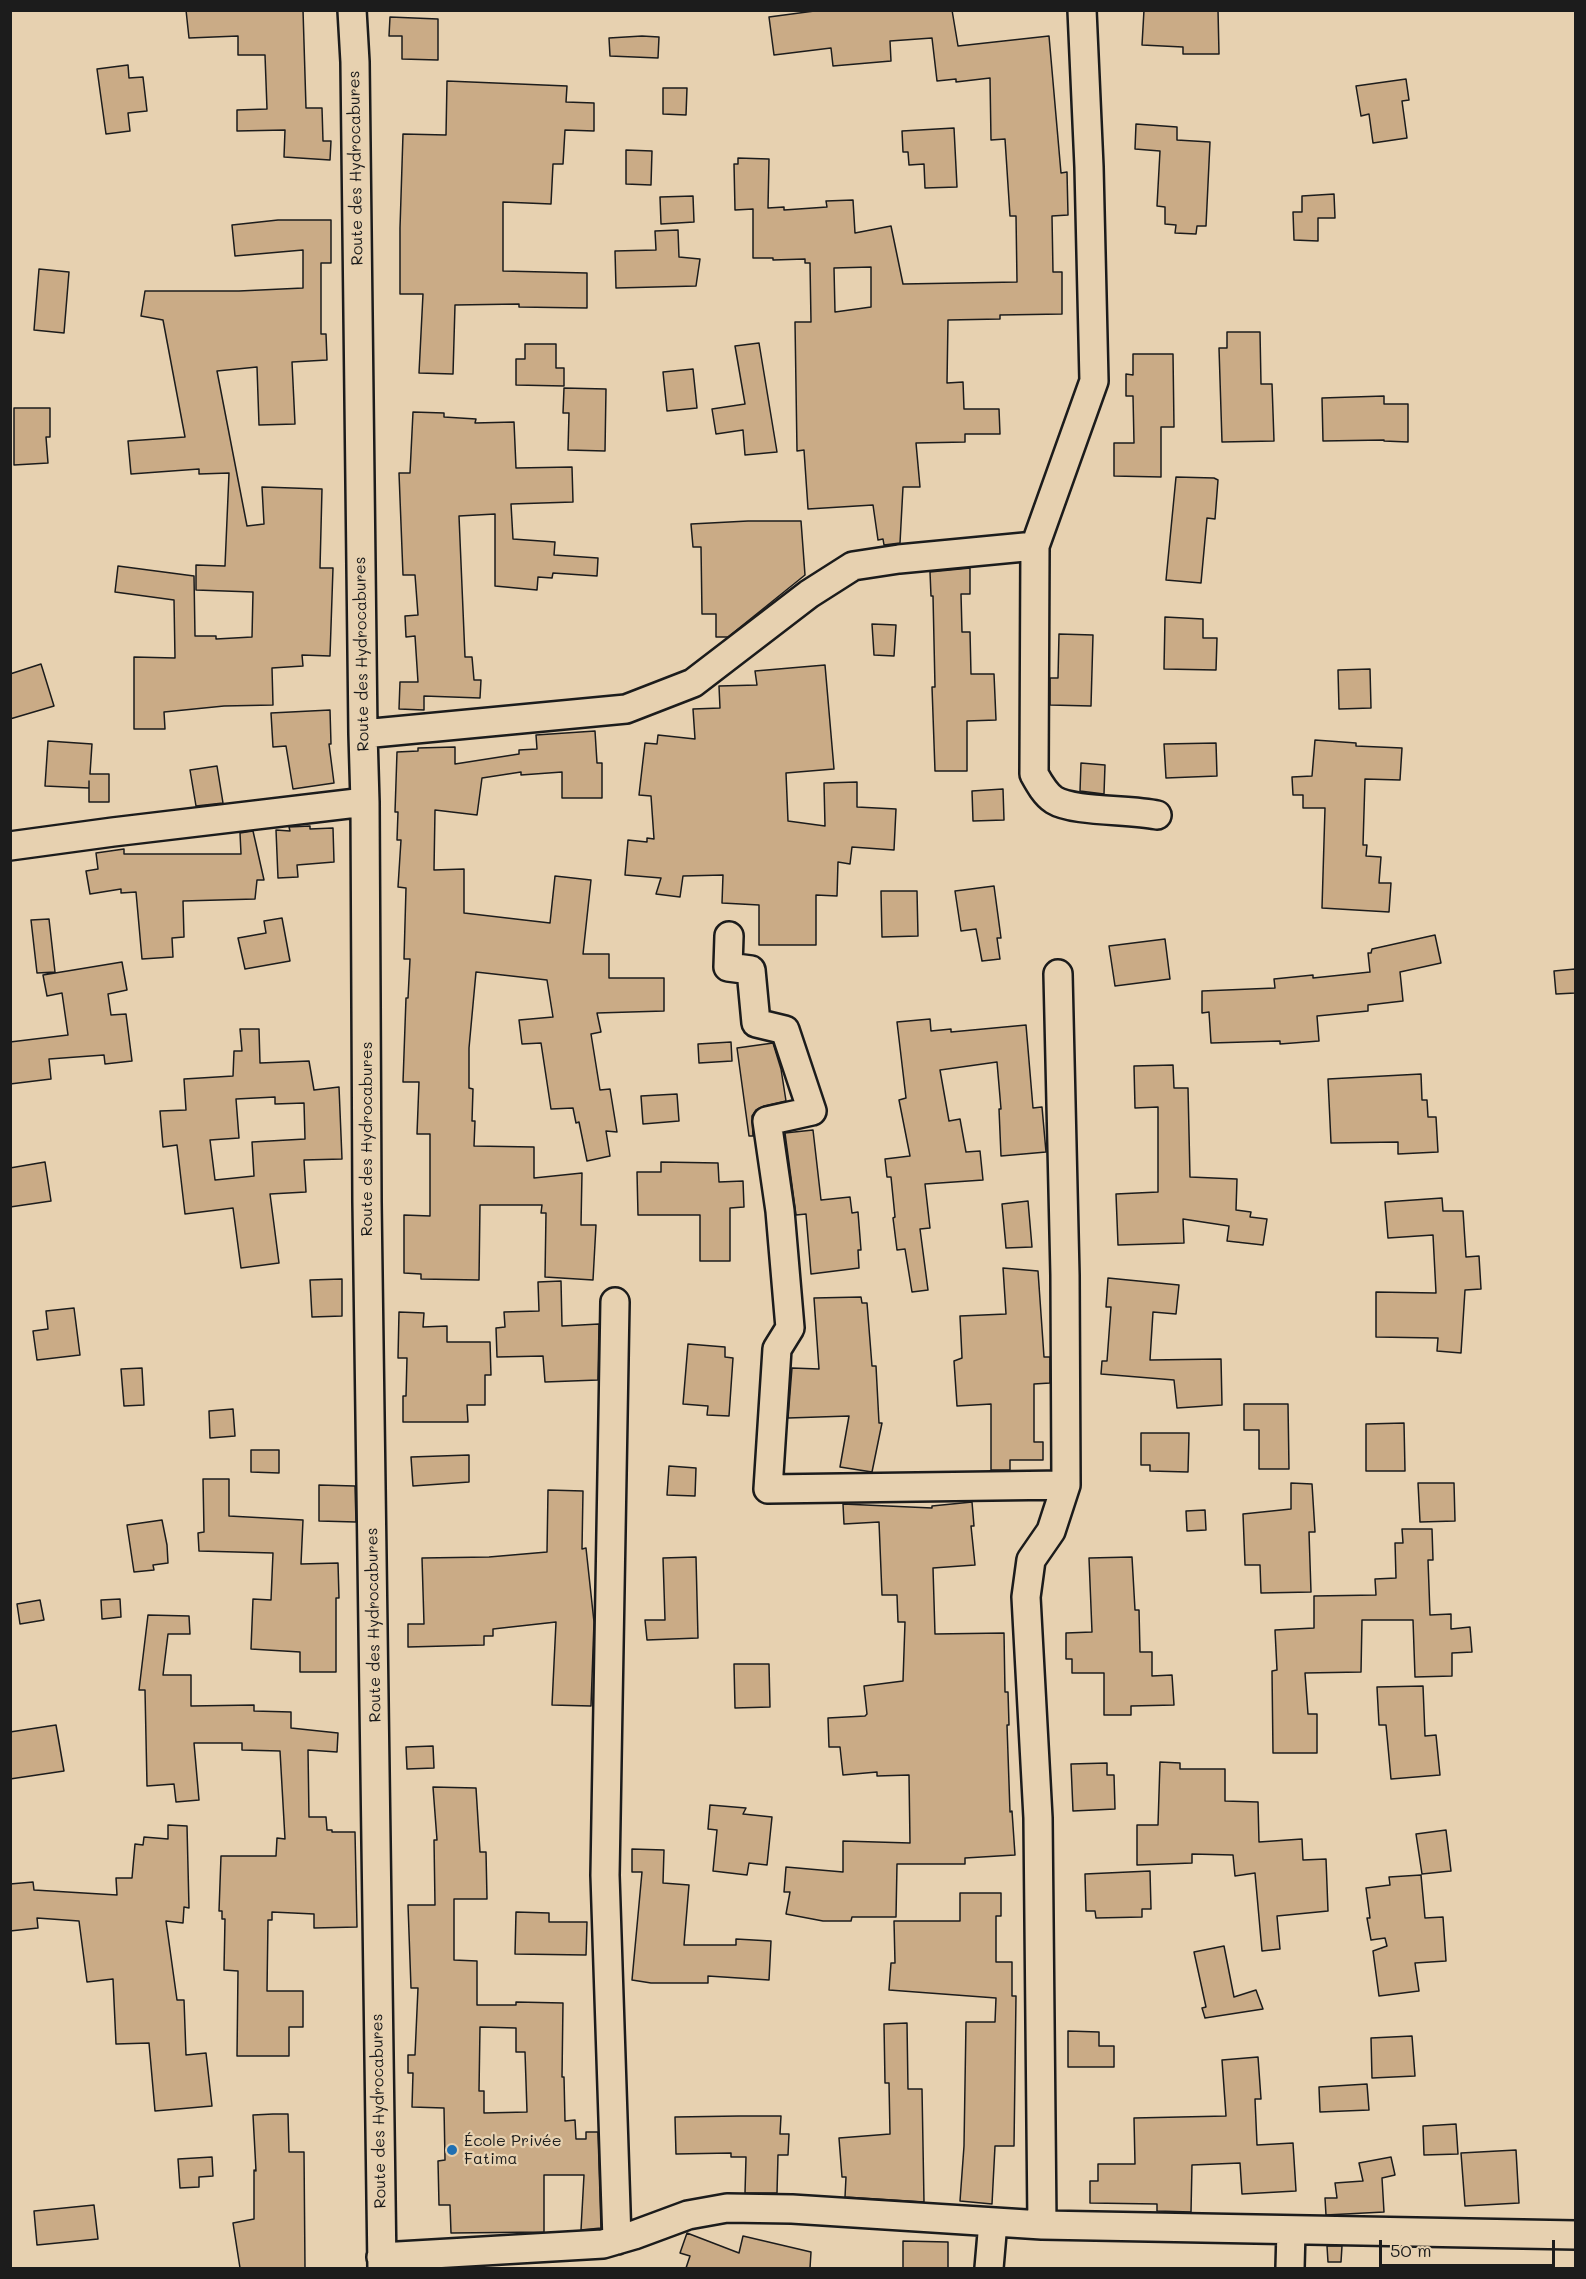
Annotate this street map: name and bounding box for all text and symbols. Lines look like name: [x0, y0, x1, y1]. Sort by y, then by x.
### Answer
street label: Route des Hydrocabures: [345, 70, 367, 266]
street label: Route des Hydrocabures: [351, 556, 373, 752]
street label: Route des Hydrocabures: [357, 1042, 377, 1236]
street label: Route des Hydrocabures: [363, 1527, 385, 1723]
street label: Route des Hydrocabures: [368, 2013, 390, 2209]
place label: École Privée Fatima: [464, 2131, 562, 2169]
marker: École Privée Fatima: [445, 2143, 459, 2157]
scale bar: [1382, 2228, 1558, 2266]
text: 50 m: [1390, 2238, 1432, 2262]

